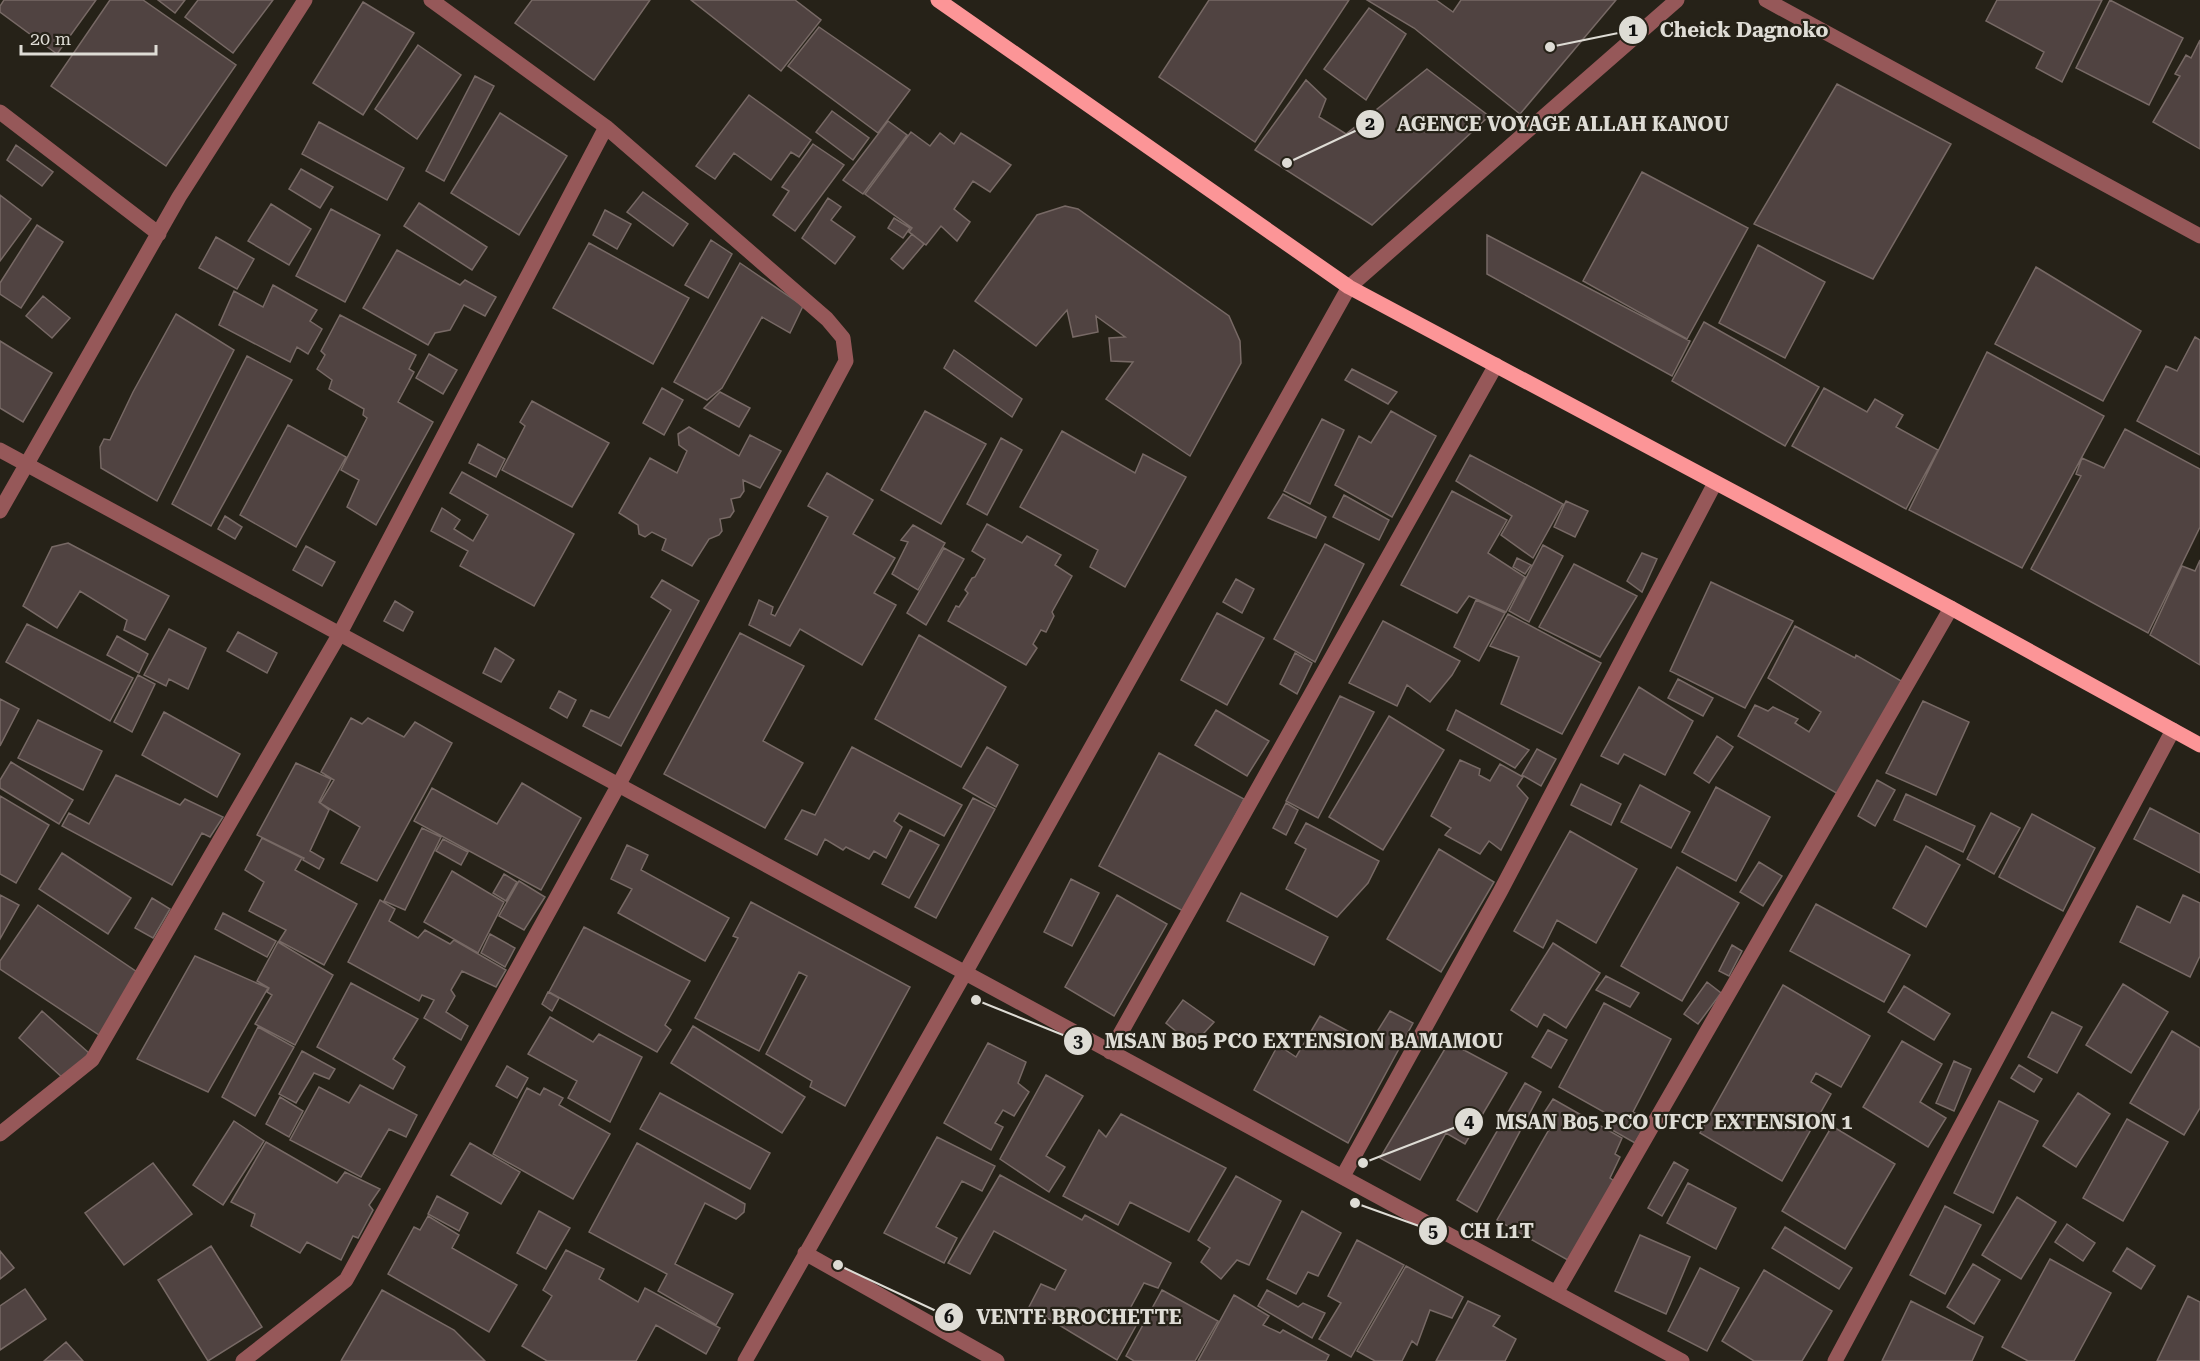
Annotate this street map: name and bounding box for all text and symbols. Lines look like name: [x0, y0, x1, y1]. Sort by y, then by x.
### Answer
callout: Cheick Dagnoko: [1618, 11, 1840, 49]
scale bar: [21, 18, 156, 56]
text: Cheick Dagnoko: [1660, 18, 1828, 42]
text: 1: [1628, 19, 1638, 40]
text: 20 m: [30, 28, 71, 49]
callout: AGENCE VOYAGE ALLAH KANOU: [1355, 105, 1741, 143]
text: AGENCE VOYAGE ALLAH KANOU: [1397, 112, 1729, 136]
text: 2: [1365, 113, 1375, 134]
callout: MSAN B05 PCO EXTENSION BAMAMOU: [1063, 1022, 1516, 1060]
text: MSAN B05 PCO EXTENSION BAMAMOU: [1105, 1029, 1503, 1053]
text: 3: [1073, 1030, 1083, 1051]
callout: MSAN B05 PCO UFCP EXTENSION 1: [1454, 1103, 1864, 1141]
text: MSAN B05 PCO UFCP EXTENSION 1: [1496, 1110, 1852, 1134]
text: 4: [1464, 1111, 1474, 1132]
callout: CH L1T: [1418, 1212, 1546, 1250]
text: CH L1T: [1460, 1219, 1534, 1243]
text: 5: [1428, 1220, 1438, 1241]
callout: VENTE BROCHETTE: [934, 1298, 1194, 1336]
text: VENTE BROCHETTE: [976, 1305, 1182, 1329]
text: 6: [944, 1306, 954, 1327]

